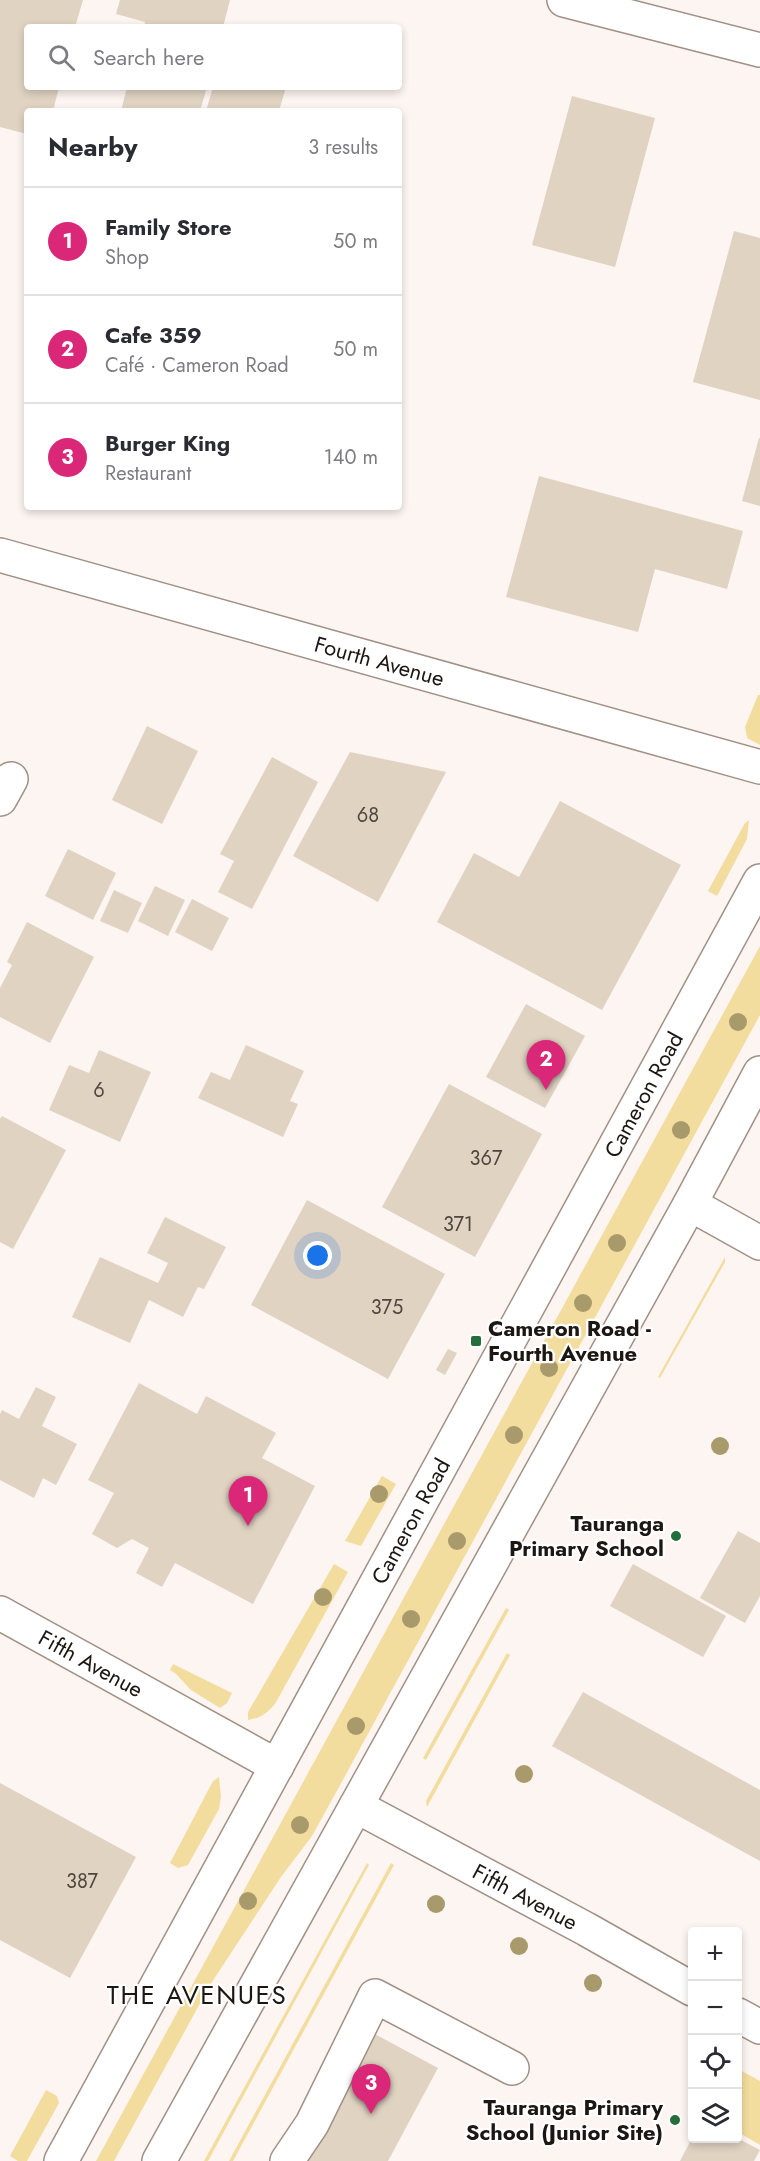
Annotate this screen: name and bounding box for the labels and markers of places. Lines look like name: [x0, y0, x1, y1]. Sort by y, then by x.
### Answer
pin: 2: [526, 1040, 566, 1090]
place label: Cameron Road - Fourth Avenue: [488, 1312, 651, 1369]
marker: Cameron Road - Fourth Avenue: [469, 1334, 483, 1348]
pin: 1: [228, 1476, 268, 1526]
place label: Tauranga Primary School: [509, 1507, 664, 1564]
marker: Tauranga Primary School: [669, 1529, 683, 1543]
pin: 3: [352, 2064, 391, 2114]
place label: Tauranga Primary School (Junior Site): [466, 2091, 664, 2148]
marker: Tauranga Primary School (Junior Site): [668, 2113, 682, 2127]

